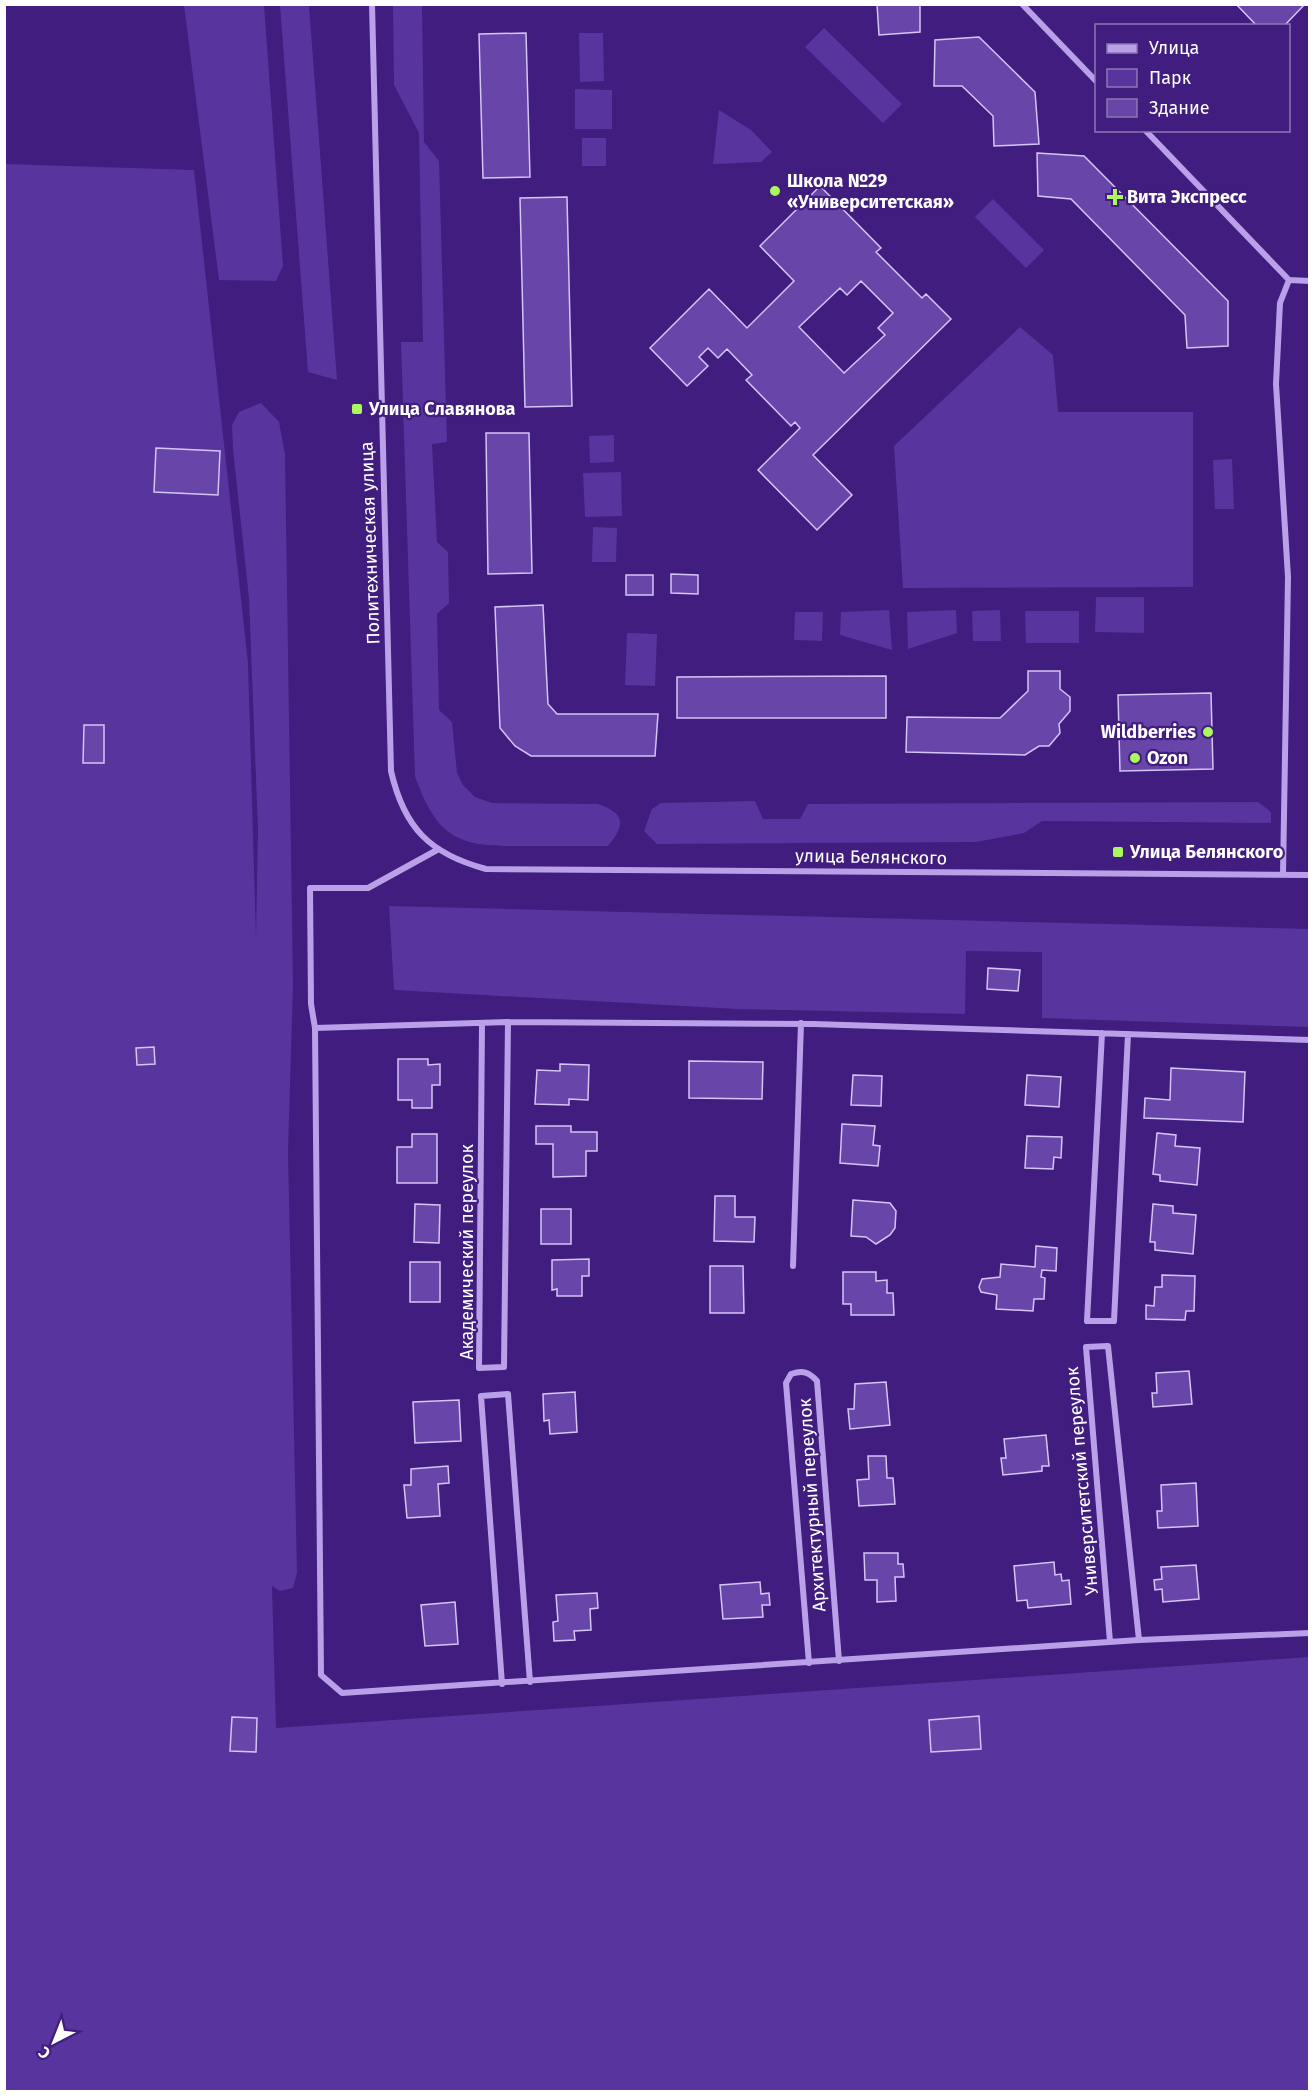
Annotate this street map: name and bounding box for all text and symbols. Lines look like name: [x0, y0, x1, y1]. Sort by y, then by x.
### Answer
legend: [1095, 24, 1290, 132]
text: Улица: [1149, 37, 1199, 59]
text: Парк: [1149, 67, 1192, 89]
text: Здание: [1149, 97, 1210, 119]
place label: Школа №29 «Университетская»: [787, 170, 954, 213]
marker: Школа №29 «Университетская»: [768, 184, 782, 198]
place label: Вита Экспресс: [1127, 186, 1247, 208]
marker: Вита Экспресс: [1108, 190, 1122, 204]
place label: Улица Славянова: [368, 398, 516, 420]
marker: Улица Славянова: [350, 402, 364, 416]
street label: Политехническая улица: [355, 441, 385, 645]
place label: Wildberries: [1101, 721, 1196, 743]
marker: Wildberries: [1201, 725, 1215, 739]
place label: Ozon: [1147, 747, 1188, 769]
marker: Ozon: [1128, 751, 1142, 765]
place label: Улица Белянского: [1129, 841, 1283, 863]
street label: улица Белянского: [795, 845, 947, 869]
marker: Улица Белянского: [1111, 845, 1125, 859]
street label: Академический переулок: [456, 1144, 478, 1360]
street label: Университетский переулок: [1061, 1365, 1103, 1596]
street label: Архитектурный переулок: [794, 1397, 830, 1613]
north arrow: [24, 2012, 84, 2072]
text: С: [34, 2042, 54, 2063]

